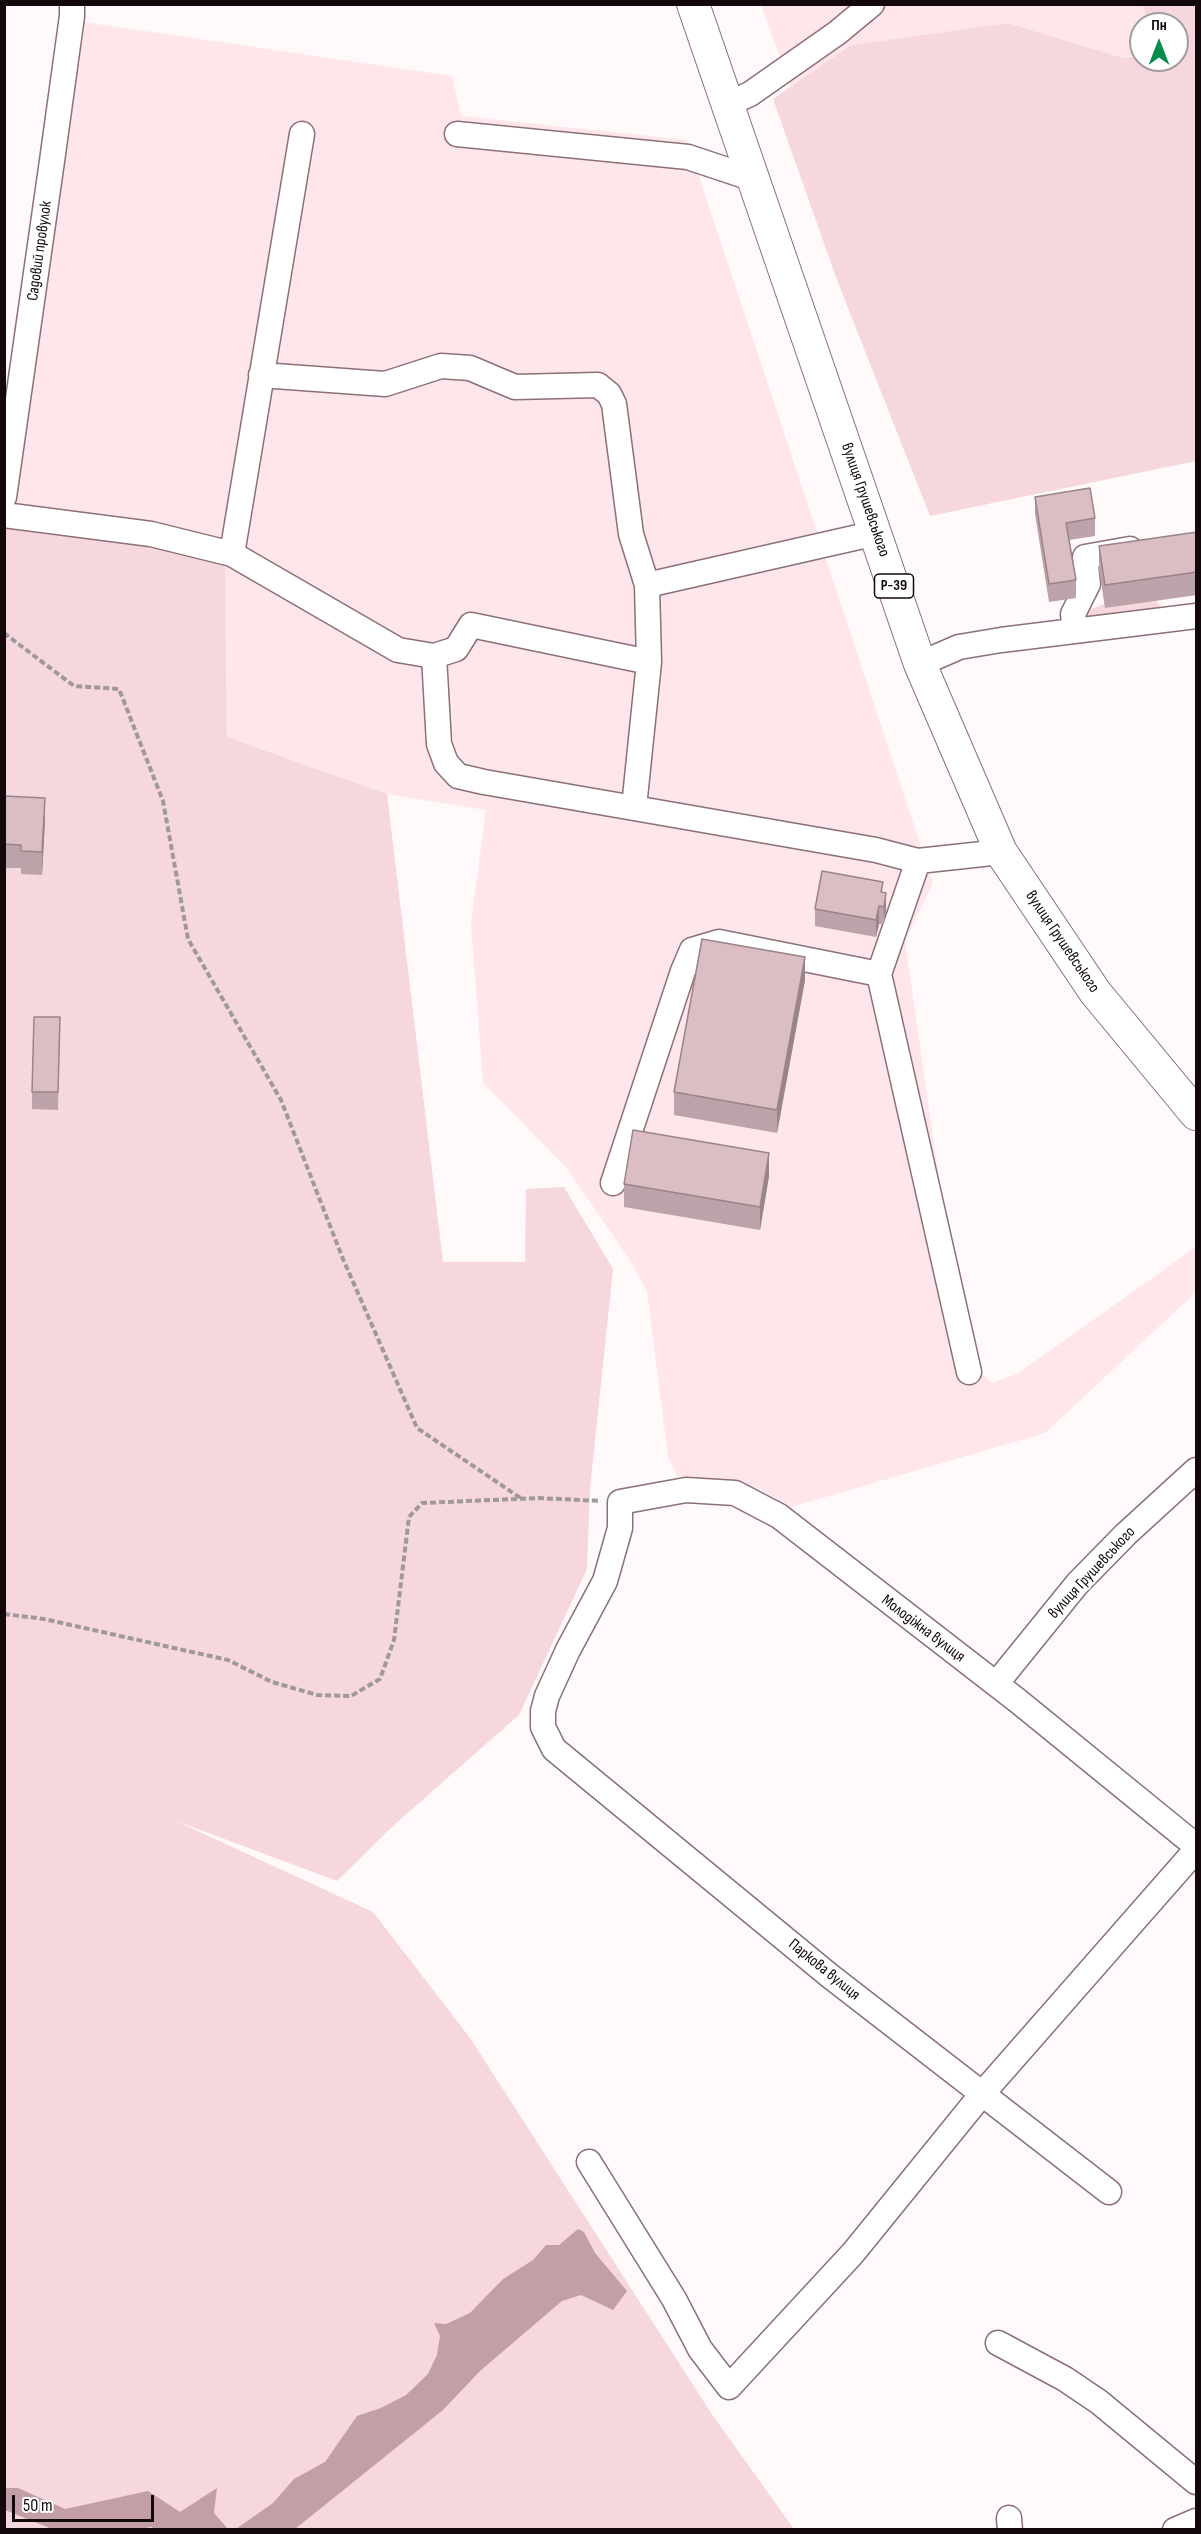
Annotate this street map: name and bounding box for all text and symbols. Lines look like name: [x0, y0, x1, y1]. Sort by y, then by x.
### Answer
north arrow: [1129, 12, 1189, 72]
text: Пн: [1151, 16, 1167, 35]
street label: Садовий провулок: [23, 200, 57, 302]
street label: вулиця Грушевського: [837, 441, 893, 559]
road number: Р-39: [874, 574, 914, 598]
street label: вулиця Грушевського: [1021, 887, 1103, 997]
street label: вулиця Грушевського: [1044, 1523, 1140, 1623]
street label: Молодіжна вулиця: [877, 1591, 969, 1667]
street label: Паркова вулиця: [784, 1935, 864, 2005]
scale bar: [15, 2483, 158, 2521]
text: 50 m: [23, 2495, 53, 2516]

